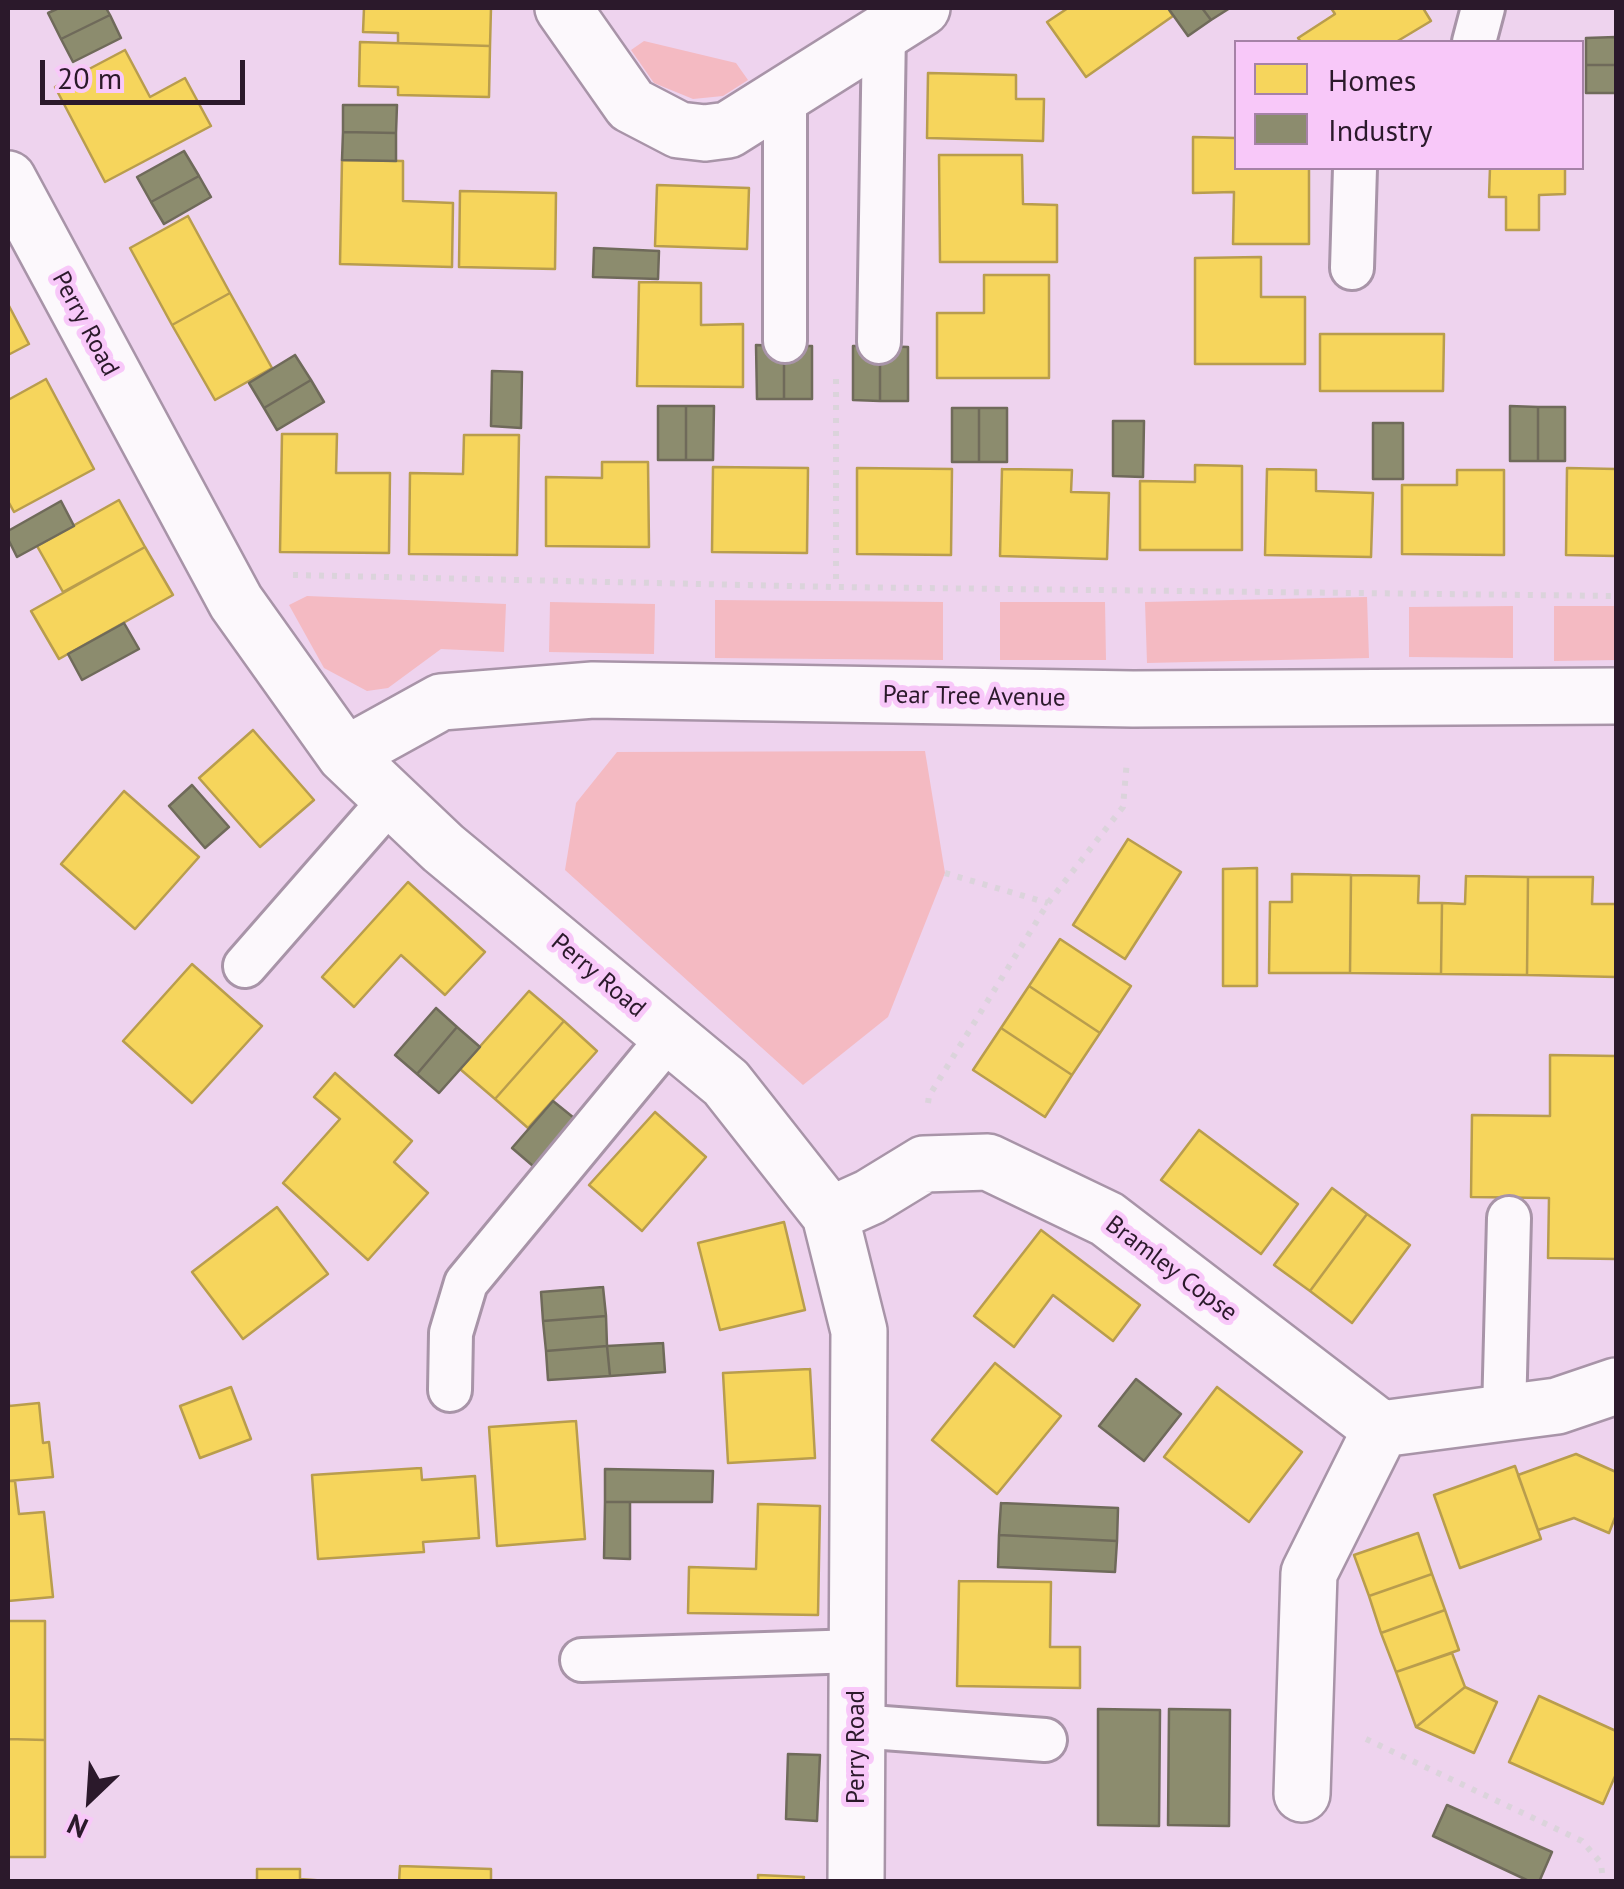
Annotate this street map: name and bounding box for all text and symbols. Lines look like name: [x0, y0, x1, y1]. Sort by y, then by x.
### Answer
scale bar: [45, 40, 250, 102]
legend: [1234, 40, 1584, 170]
text: 20 m: [57, 58, 122, 97]
text: Homes: [1328, 60, 1416, 99]
text: Industry: [1328, 110, 1432, 149]
street label: Perry Road: [45, 267, 125, 381]
street label: Pear Tree Avenue: [882, 680, 1066, 714]
street label: Perry Road: [545, 928, 651, 1024]
street label: Bramley Copse: [1099, 1210, 1243, 1328]
street label: Perry Road: [842, 1690, 872, 1804]
north arrow: [40, 1749, 140, 1849]
text: N: [61, 1806, 93, 1847]

